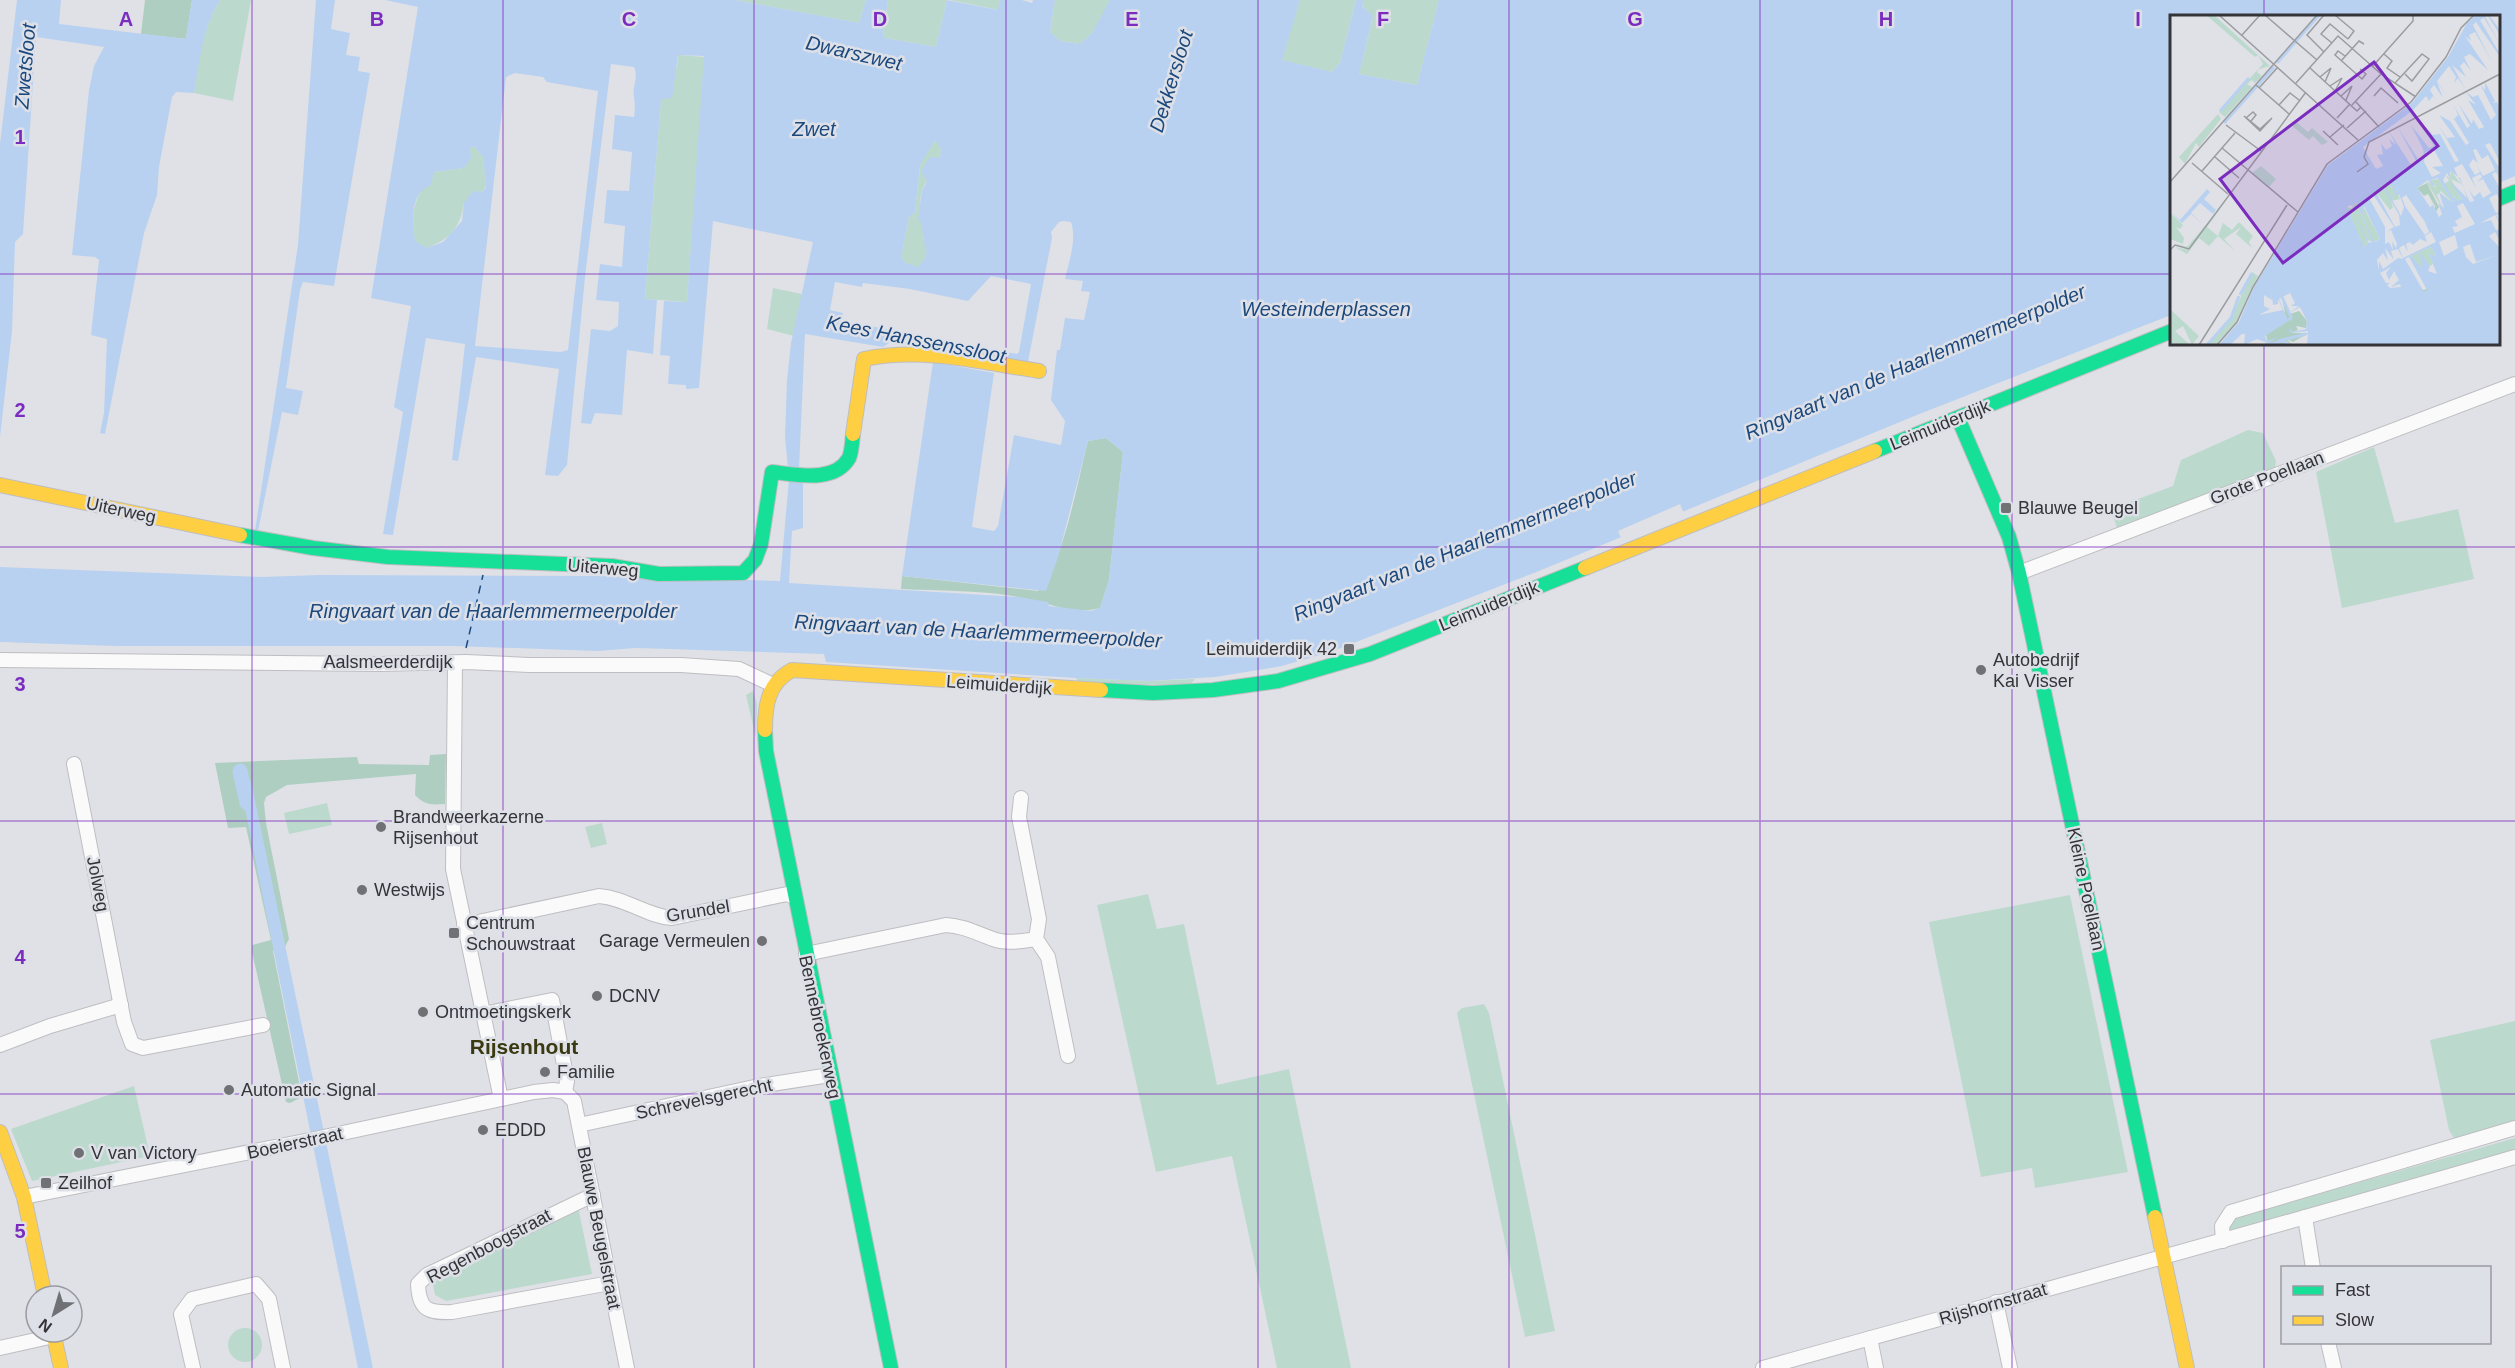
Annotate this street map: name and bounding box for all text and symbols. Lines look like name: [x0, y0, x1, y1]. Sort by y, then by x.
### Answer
text: A: [119, 8, 133, 30]
text: B: [370, 8, 384, 30]
text: C: [622, 8, 636, 30]
text: D: [873, 8, 887, 30]
text: E: [1125, 8, 1139, 30]
text: F: [1377, 8, 1389, 30]
text: G: [1627, 8, 1643, 30]
text: H: [1879, 8, 1893, 30]
text: I: [2135, 8, 2141, 30]
inset map: [2170, 15, 2500, 345]
water label: Zwetsloot: [10, 21, 40, 111]
water label: Dekkersloot: [1145, 26, 1197, 135]
water label: Dwarszwet: [804, 31, 906, 75]
water label: Zwet: [791, 118, 837, 140]
text: 1: [14, 126, 26, 148]
water label: Ringvaart van de Haarlemmermeerpolder: [1741, 279, 2090, 444]
water label: Westeinderplassen: [1241, 298, 1411, 320]
water label: Kees Hanssenssloot: [824, 311, 1009, 367]
street label: Leimuiderdijk: [1887, 395, 1994, 454]
text: 2: [14, 399, 26, 421]
street label: Grote Poellaan: [2207, 447, 2327, 509]
water label: Ringvaart van de Haarlemmermeerpolder: [1290, 466, 1641, 625]
street label: Uiterweg: [84, 493, 158, 527]
place label: Blauwe Beugel: [2018, 498, 2138, 518]
marker: Blauwe Beugel: [1999, 501, 2013, 515]
street label: Uiterweg: [567, 555, 639, 581]
street label: Leimuiderdijk: [1436, 576, 1543, 635]
water label: Ringvaart van de Haarlemmermeerpolder: [309, 600, 678, 622]
water label: Ringvaart van de Haarlemmermeerpolder: [794, 610, 1164, 652]
place label: Leimuiderdijk 42: [1206, 639, 1337, 659]
marker: Leimuiderdijk 42: [1342, 642, 1356, 656]
place label: Autobedrijf Kai Visser: [1993, 650, 2080, 691]
street label: Aalsmeerderdijk: [323, 652, 454, 672]
marker: Autobedrijf Kai Visser: [1974, 663, 1988, 677]
street label: Leimuiderdijk: [945, 671, 1054, 699]
text: 3: [14, 673, 26, 695]
place label: Brandweerkazerne Rijsenhout: [393, 807, 544, 848]
marker: Brandweerkazerne Rijsenhout: [374, 820, 388, 834]
street label: Kleine Poellaan: [2063, 826, 2109, 952]
street label: Jolweg: [83, 855, 113, 913]
place label: Westwijs: [374, 880, 445, 900]
marker: Westwijs: [355, 883, 369, 897]
street label: Grundel: [665, 896, 731, 926]
place label: Centrum Schouwstraat: [466, 913, 575, 954]
marker: Centrum Schouwstraat: [447, 926, 461, 940]
place label: Garage Vermeulen: [599, 931, 750, 951]
marker: Garage Vermeulen: [755, 934, 769, 948]
text: 4: [14, 946, 26, 968]
street label: Bennebroekerweg: [795, 953, 845, 1101]
place label: DCNV: [609, 986, 660, 1006]
marker: DCNV: [590, 989, 604, 1003]
place label: Ontmoetingskerk: [435, 1002, 572, 1022]
marker: Ontmoetingskerk: [416, 1005, 430, 1019]
district label: Rijsenhout: [470, 1035, 578, 1058]
place label: Familie: [557, 1062, 615, 1082]
marker: Familie: [538, 1065, 552, 1079]
street label: Schrevelsgerecht: [634, 1075, 774, 1123]
place label: Automatic Signal: [241, 1080, 376, 1100]
marker: Automatic Signal: [222, 1083, 236, 1097]
place label: EDDD: [495, 1120, 546, 1140]
street label: Boeierstraat: [245, 1123, 345, 1163]
marker: EDDD: [476, 1123, 490, 1137]
place label: V van Victory: [91, 1143, 197, 1163]
street label: Blauwe Beugelstraat: [573, 1145, 625, 1311]
marker: V van Victory: [72, 1146, 86, 1160]
place label: Zeilhof: [58, 1173, 113, 1193]
marker: Zeilhof: [39, 1176, 53, 1190]
street label: Regenboogstraat: [423, 1205, 555, 1287]
text: 5: [14, 1220, 26, 1242]
legend: [2281, 1266, 2491, 1344]
street label: Rijshornstraat: [1937, 1279, 2049, 1329]
text: Fast: [2335, 1280, 2370, 1300]
north arrow: [24, 1284, 84, 1344]
text: Slow: [2335, 1310, 2375, 1330]
text: N: [36, 1315, 55, 1336]

